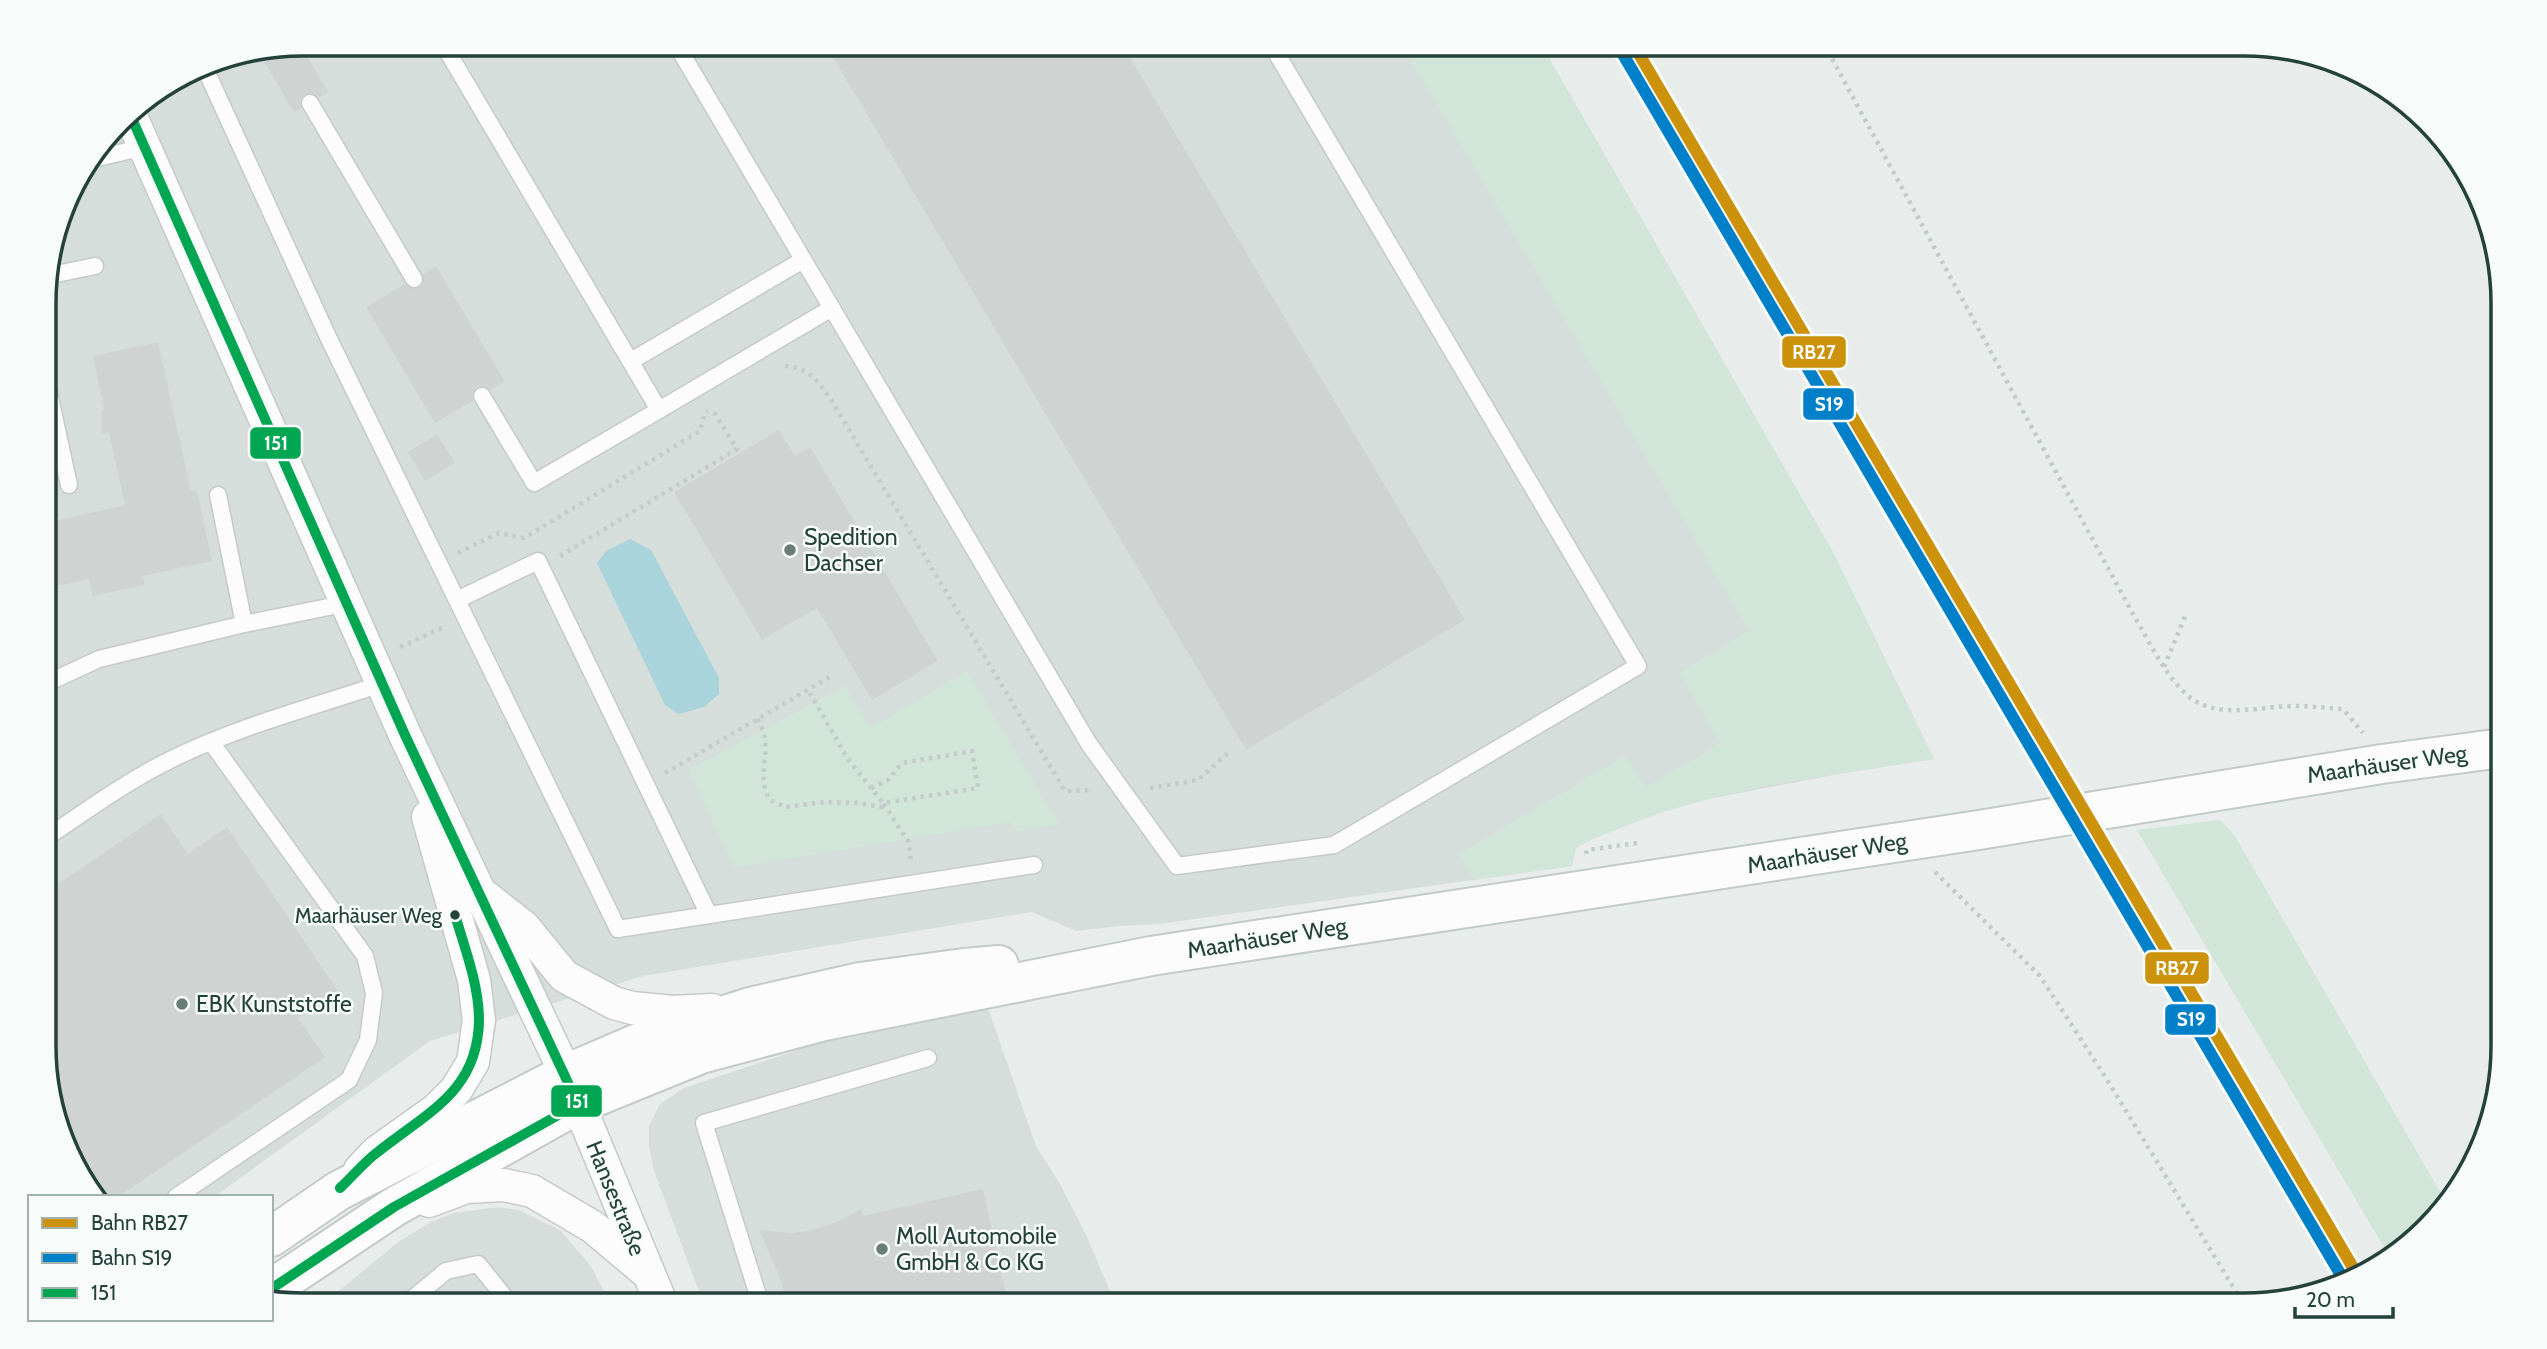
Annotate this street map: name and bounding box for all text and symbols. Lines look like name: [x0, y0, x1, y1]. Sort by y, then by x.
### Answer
line badge: RB27: [1781, 335, 1847, 369]
text: RB27: [1792, 341, 1836, 364]
line badge: S19: [1802, 387, 1855, 421]
text: S19: [1815, 393, 1843, 416]
line badge: 151: [249, 426, 302, 460]
text: 151: [264, 432, 288, 455]
place label: Spedition Dachser: [804, 523, 898, 577]
marker: Spedition Dachser: [782, 542, 798, 558]
street label: Maarhäuser Weg: [2305, 739, 2469, 789]
street label: Maarhäuser Weg: [1745, 826, 1909, 879]
place label: Maarhäuser Weg: [295, 903, 443, 928]
marker: Maarhäuser Weg: [448, 908, 462, 922]
street label: Maarhäuser Weg: [1185, 911, 1349, 964]
line badge: RB27: [2144, 951, 2210, 985]
text: RB27: [2155, 957, 2199, 980]
place label: EBK Kunststoffe: [196, 990, 352, 1018]
marker: EBK Kunststoffe: [174, 996, 190, 1012]
line badge: S19: [2164, 1003, 2217, 1036]
text: S19: [2177, 1008, 2205, 1031]
line badge: 151: [550, 1084, 603, 1118]
text: 151: [565, 1090, 589, 1113]
street label: Hansestraße: [580, 1136, 652, 1260]
legend: [28, 1195, 273, 1321]
text: Bahn RB27: [91, 1210, 188, 1235]
place label: Moll Automobile GmbH & Co KG: [896, 1222, 1057, 1276]
marker: Moll Automobile GmbH & Co KG: [874, 1241, 890, 1257]
text: Bahn S19: [91, 1245, 173, 1270]
scale bar: [2295, 1276, 2393, 1320]
text: 151: [91, 1280, 116, 1305]
text: 20 m: [2306, 1287, 2355, 1312]

